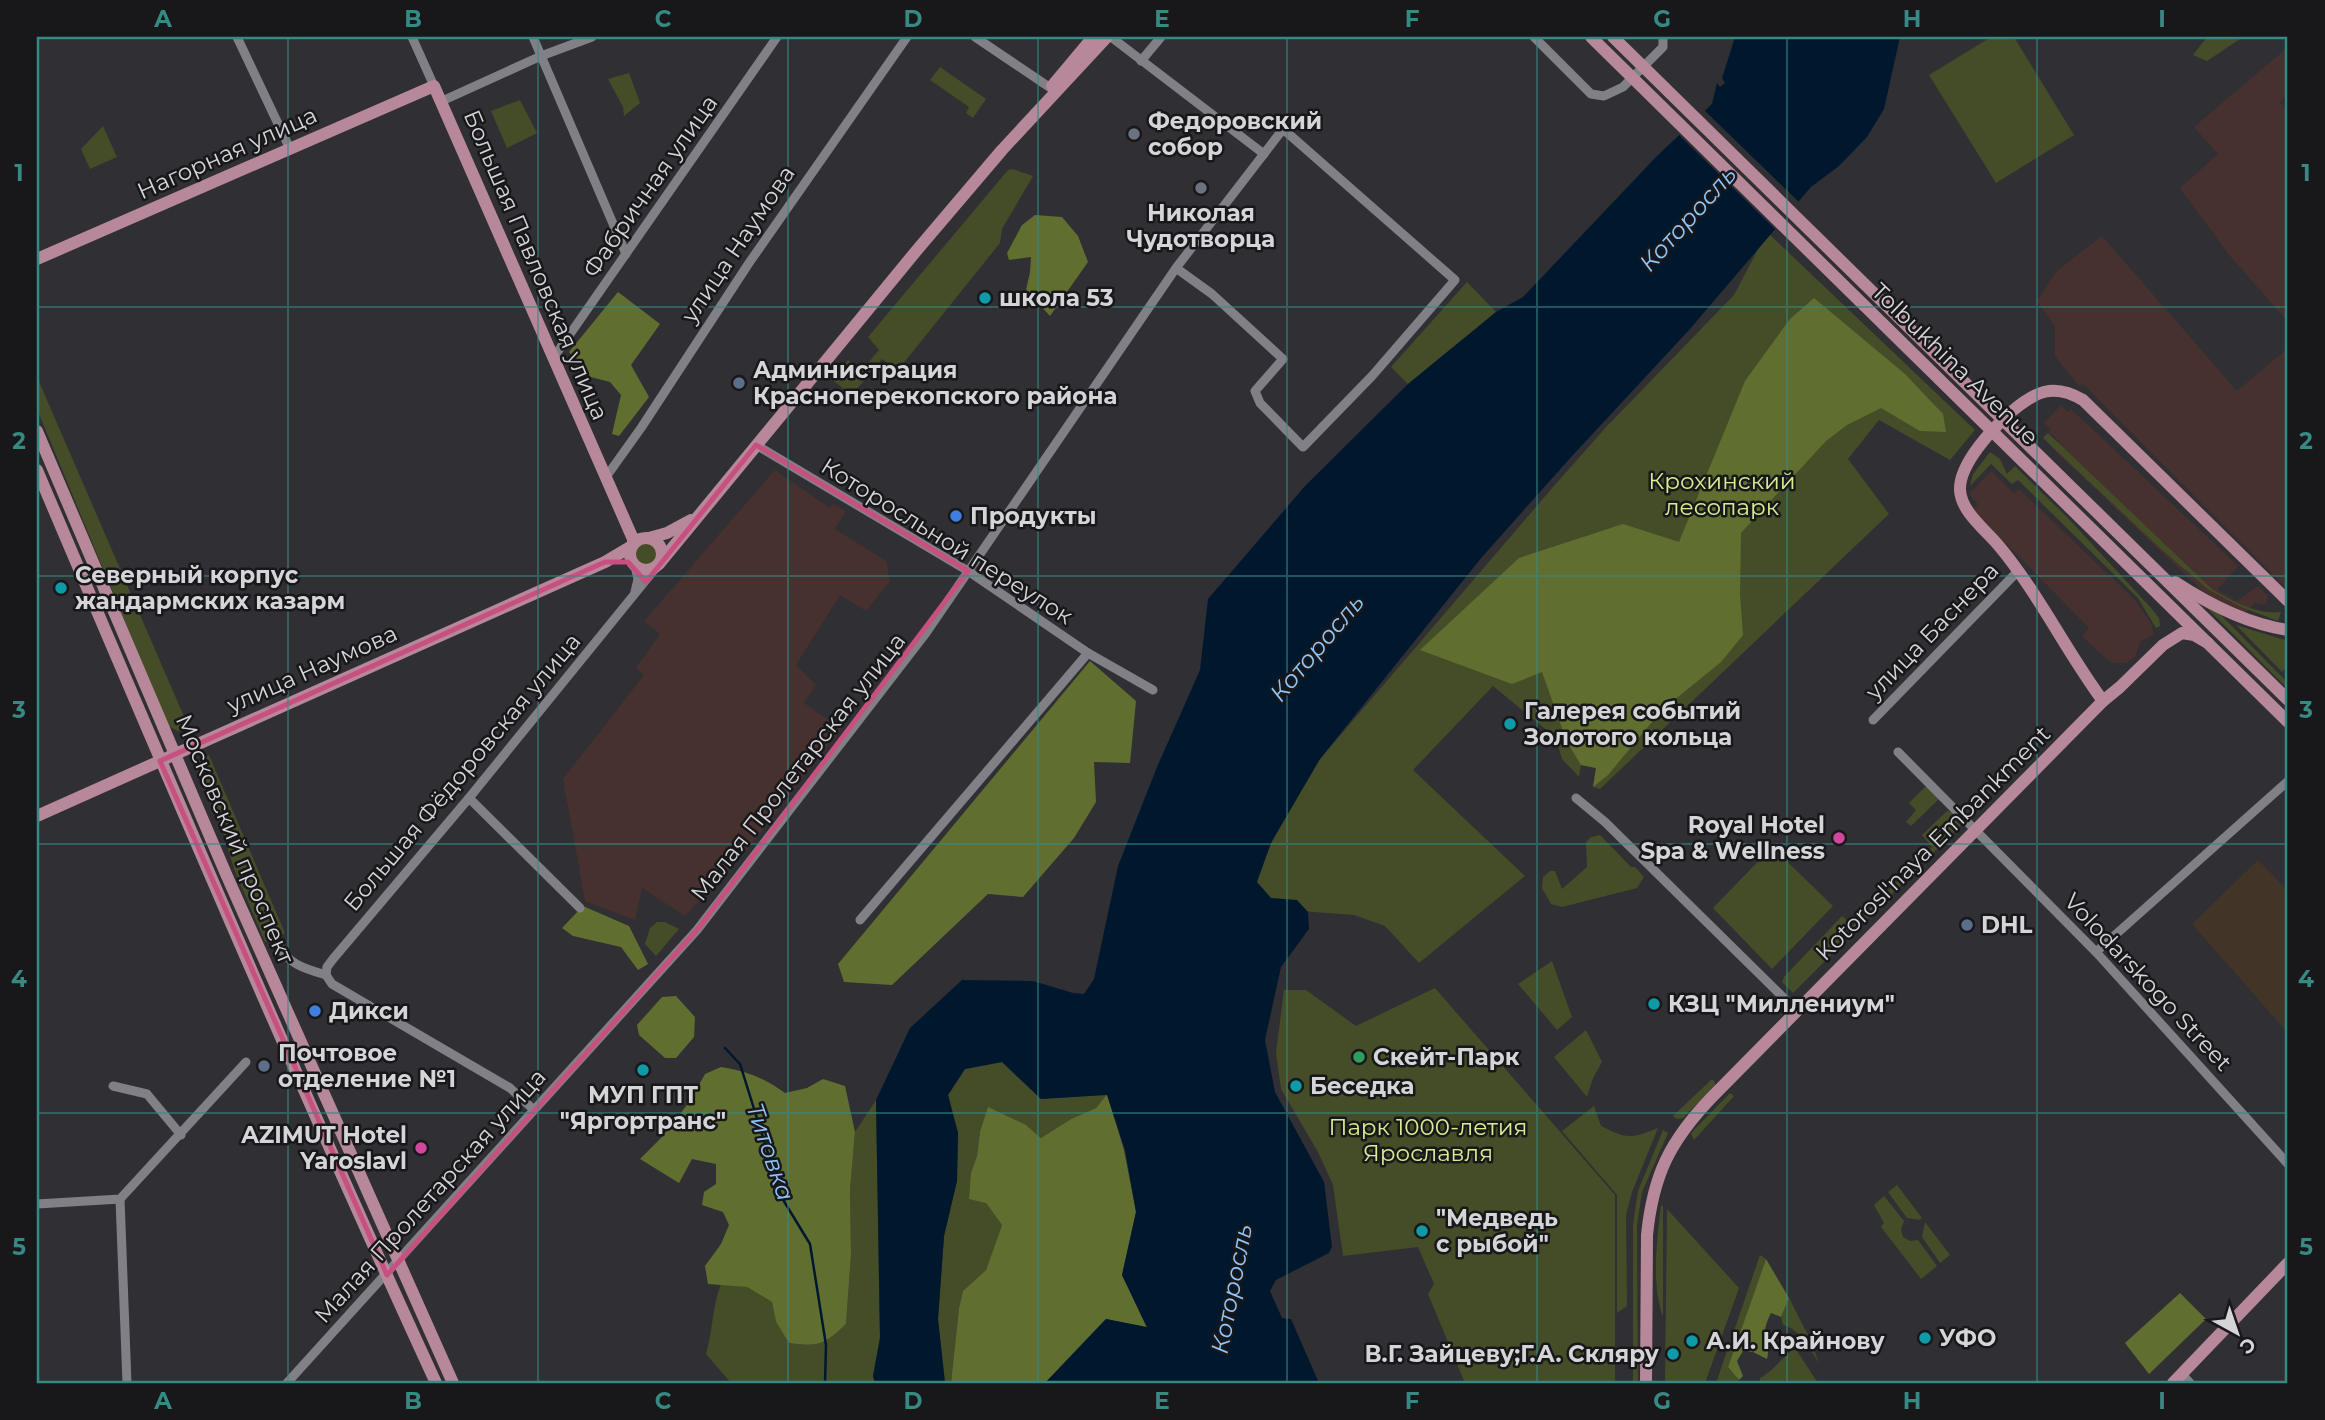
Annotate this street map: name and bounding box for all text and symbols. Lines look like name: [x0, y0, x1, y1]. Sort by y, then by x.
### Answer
text: A: [153, 5, 172, 33]
text: B: [404, 5, 422, 33]
text: C: [655, 5, 672, 33]
text: D: [904, 5, 923, 33]
text: E: [1154, 5, 1170, 33]
text: F: [1405, 5, 1420, 33]
text: G: [1653, 5, 1671, 33]
text: H: [1903, 5, 1921, 33]
text: I: [2158, 5, 2166, 33]
street label: Фабричная улица: [577, 90, 723, 282]
street label: Нагорная улица: [133, 101, 321, 205]
street label: Большая Павловская улица: [458, 106, 614, 424]
place label: Федоровский собор: [1148, 107, 1322, 161]
marker: Федоровский собор: [1126, 126, 1142, 142]
text: 1: [14, 159, 24, 187]
text: 1: [2301, 159, 2311, 187]
street label: улица Наумова: [675, 160, 801, 329]
water label: Которосль: [1633, 160, 1742, 277]
marker: Николая Чудотворца: [1193, 180, 1209, 196]
place label: Николая Чудотворца: [1127, 199, 1275, 253]
street label: Tolbukhina Avenue: [1866, 277, 2044, 451]
place label: школа 53: [999, 284, 1114, 312]
marker: школа 53: [977, 290, 993, 306]
place label: Администрация Красноперекопского района: [753, 356, 1117, 410]
marker: Администрация Красноперекопского района: [731, 375, 747, 391]
text: 2: [12, 427, 26, 455]
text: 2: [2299, 427, 2313, 455]
street label: Которосльной переулок: [816, 452, 1078, 630]
park label: Крохинский лесопарк: [1648, 467, 1796, 521]
place label: Продукты: [970, 502, 1096, 530]
marker: Продукты: [948, 508, 964, 524]
street label: улица Баснера: [1859, 557, 2004, 706]
place label: Северный корпус жандармских казарм: [75, 561, 345, 615]
marker: Северный корпус жандармских казарм: [53, 580, 69, 596]
water label: Которосль: [1263, 588, 1370, 707]
street label: улица Наумова: [222, 619, 401, 719]
street label: Малая Пролетарская улица: [685, 627, 911, 907]
street label: Большая Фёдоровская улица: [338, 628, 586, 916]
text: 3: [11, 696, 26, 724]
text: 3: [2298, 696, 2313, 724]
place label: Галерея событий Золотого кольца: [1523, 697, 1741, 751]
street label: Московский проспект: [170, 710, 300, 968]
marker: Галерея событий Золотого кольца: [1502, 716, 1518, 732]
street label: Kotorosl'naya Embankment: [1810, 720, 2056, 966]
place label: Royal Hotel Spa & Wеllness: [1640, 811, 1825, 865]
marker: Royal Hotel Spa & Wеllness: [1831, 830, 1847, 846]
street label: Volodarskogo Street: [2058, 887, 2238, 1077]
place label: DHL: [1981, 911, 2033, 939]
marker: DHL: [1959, 917, 1975, 933]
text: 4: [11, 965, 27, 993]
text: 4: [2298, 965, 2314, 993]
place label: КЗЦ "Миллениум": [1668, 990, 1895, 1018]
marker: КЗЦ "Миллениум": [1646, 996, 1662, 1012]
place label: Дикси: [329, 997, 409, 1025]
marker: Дикси: [307, 1003, 323, 1019]
place label: Почтовое отделение №1: [278, 1039, 456, 1093]
place label: Скейт-Парк: [1373, 1043, 1520, 1071]
marker: Скейт-Парк: [1351, 1049, 1367, 1065]
marker: Почтовое отделение №1: [256, 1058, 272, 1074]
marker: МУП ГПТ "Яргортранс": [635, 1062, 651, 1078]
street label: Малая Пролетарская улица: [308, 1063, 552, 1329]
place label: Беседка: [1310, 1072, 1414, 1100]
marker: Беседка: [1288, 1078, 1304, 1094]
place label: МУП ГПТ "Яргортранс": [560, 1081, 726, 1135]
water label: Титовка: [740, 1099, 801, 1204]
park label: Парк 1000-летия Ярославля: [1328, 1113, 1528, 1167]
place label: AZIMUT Hotel Yaroslavl: [240, 1121, 407, 1175]
marker: AZIMUT Hotel Yaroslavl: [413, 1140, 429, 1156]
place label: "Медведь с рыбой": [1436, 1204, 1558, 1258]
water label: Которосль: [1205, 1222, 1258, 1356]
marker: "Медведь с рыбой": [1414, 1223, 1430, 1239]
text: 5: [12, 1233, 26, 1261]
text: 5: [2299, 1233, 2313, 1261]
north arrow: [2202, 1298, 2272, 1368]
place label: УФО: [1939, 1324, 1996, 1352]
place label: А.И. Крайнову: [1706, 1327, 1886, 1355]
marker: УФО: [1917, 1330, 1933, 1346]
text: С: [2235, 1332, 2260, 1359]
marker: А.И. Крайнову: [1684, 1333, 1700, 1349]
place label: В.Г. Зайцеву;Г.А. Скляру: [1364, 1340, 1660, 1368]
marker: В.Г. Зайцеву;Г.А. Скляру: [1665, 1346, 1681, 1362]
text: A: [153, 1387, 172, 1415]
text: B: [404, 1387, 422, 1415]
text: C: [655, 1387, 672, 1415]
text: D: [904, 1387, 923, 1415]
text: E: [1154, 1387, 1170, 1415]
text: F: [1405, 1387, 1420, 1415]
text: G: [1653, 1387, 1671, 1415]
text: H: [1903, 1387, 1921, 1415]
text: I: [2158, 1387, 2166, 1415]

